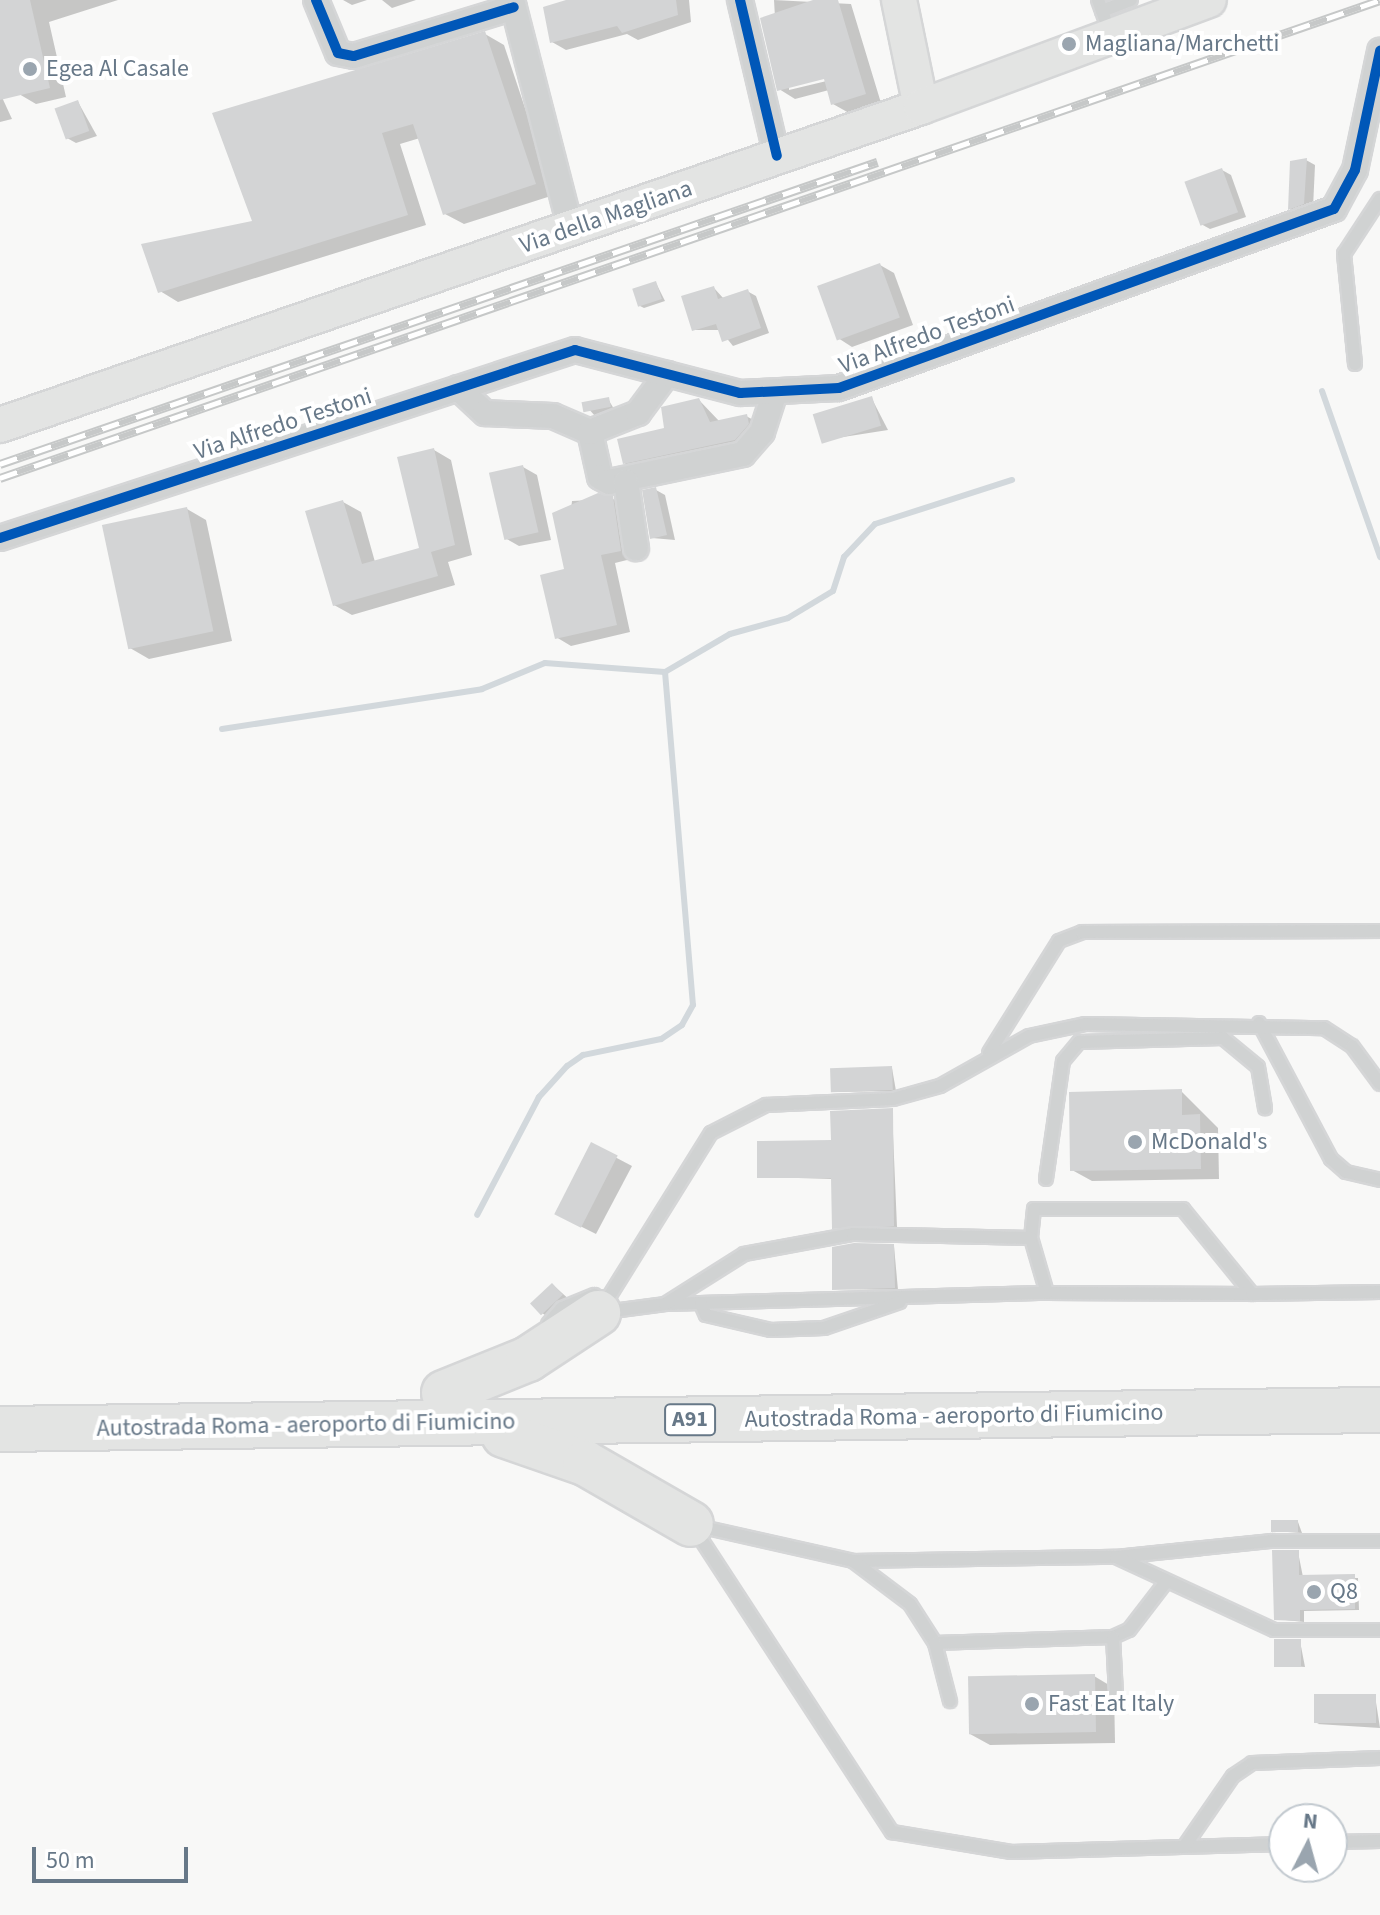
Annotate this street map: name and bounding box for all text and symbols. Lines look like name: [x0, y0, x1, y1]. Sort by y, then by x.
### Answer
place label: Magliana/Marchetti: [1085, 30, 1279, 58]
marker: Magliana/Marchetti: [1060, 35, 1078, 53]
place label: Egea Al Casale: [46, 55, 189, 83]
marker: Egea Al Casale: [21, 60, 39, 78]
street label: Via della Magliana: [516, 174, 696, 260]
street label: Via Alfredo Testoni: [835, 290, 1019, 380]
street label: Via Alfredo Testoni: [191, 382, 375, 466]
place label: McDonald's: [1151, 1128, 1267, 1156]
marker: McDonald's: [1126, 1133, 1144, 1151]
street label: Autostrada Roma - aeroporto di Fiumicino: [744, 1398, 1164, 1434]
road number: A91: [664, 1402, 716, 1438]
street label: Autostrada Roma - aeroporto di Fiumicino: [96, 1407, 516, 1443]
place label: Q8: [1330, 1578, 1358, 1606]
marker: Q8: [1305, 1583, 1323, 1601]
place label: Fast Eat Italy: [1048, 1690, 1174, 1718]
marker: Fast Eat Italy: [1023, 1695, 1041, 1713]
north arrow: [1268, 1803, 1348, 1883]
text: N: [1301, 1804, 1319, 1838]
scale bar: [36, 1831, 192, 1881]
text: 50 m: [46, 1843, 95, 1878]

